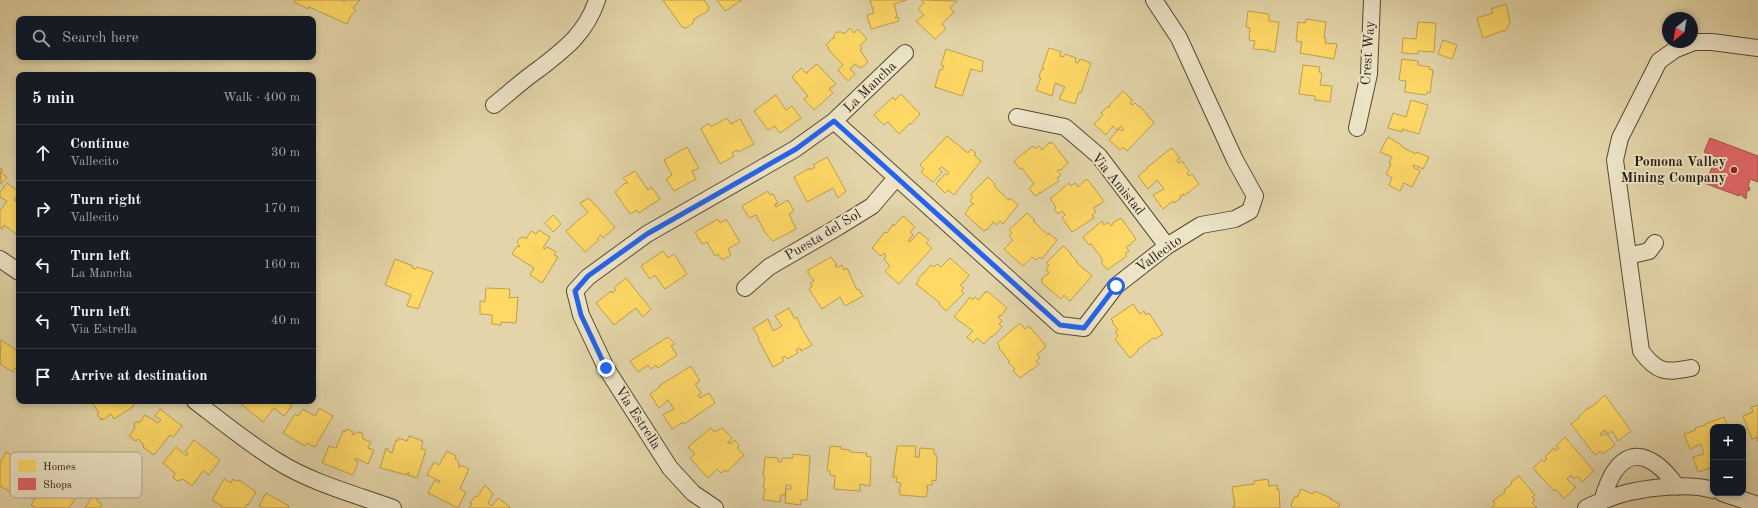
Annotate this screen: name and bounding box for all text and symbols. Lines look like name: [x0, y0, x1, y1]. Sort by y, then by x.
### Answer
north arrow: [1662, 12, 1698, 48]
search box: [16, 16, 316, 60]
street label: Crest Way: [1359, 20, 1377, 86]
icon: search: [30, 27, 52, 49]
text: Search here: [62, 31, 139, 46]
street label: La Mancha: [841, 59, 899, 115]
text: 5 min: [32, 90, 75, 107]
text: Walk · 400 m: [223, 91, 300, 104]
text: Continue: [70, 137, 129, 152]
icon: ahead: [32, 142, 54, 164]
text: 30 m: [271, 146, 300, 159]
street label: Via Amistad: [1089, 150, 1147, 218]
text: Vallecito: [70, 155, 119, 168]
place label: Pomona Valley Mining Company: [1621, 155, 1726, 185]
marker: Pomona Valley Mining Company: [1729, 165, 1739, 175]
text: Turn right: [70, 193, 141, 208]
icon: right: [32, 198, 54, 220]
text: 170 m: [263, 202, 300, 215]
street label: Puesta del Sol: [782, 207, 864, 263]
text: Vallecito: [70, 211, 119, 224]
street label: Vallecito: [1134, 233, 1184, 275]
text: Turn left: [70, 249, 130, 264]
icon: left: [32, 254, 54, 276]
text: 160 m: [263, 258, 300, 271]
text: La Mancha: [70, 267, 132, 280]
route start: [1107, 277, 1125, 295]
text: Turn left: [70, 305, 130, 320]
icon: left: [32, 310, 54, 332]
text: 40 m: [271, 314, 300, 327]
text: Via Estrella: [70, 323, 137, 336]
route end: [597, 359, 615, 377]
icon: arrive: [32, 366, 54, 388]
text: Arrive at destination: [70, 369, 208, 384]
street label: Via Estrella: [612, 384, 664, 452]
map controls: [1710, 424, 1746, 496]
button: +: [1710, 424, 1746, 460]
legend: [10, 452, 142, 498]
button: −: [1710, 460, 1746, 496]
text: Homes: [43, 462, 76, 473]
text: Shops: [43, 480, 72, 491]

